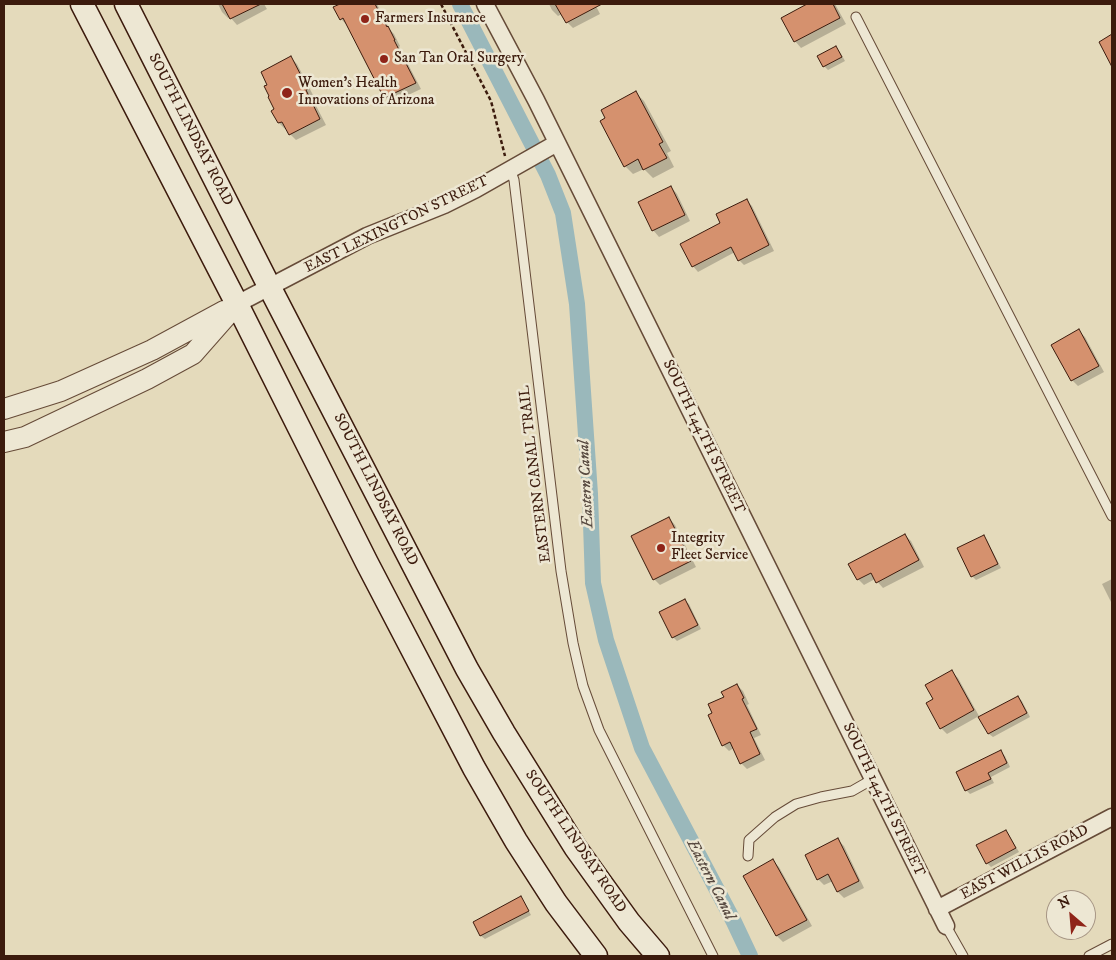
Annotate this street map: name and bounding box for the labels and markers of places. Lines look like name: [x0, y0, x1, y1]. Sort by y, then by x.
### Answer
place label: Farmers Insurance: [375, 10, 486, 28]
marker: Farmers Insurance: [359, 13, 371, 25]
place label: San Tan Oral Surgery: [394, 50, 524, 68]
marker: San Tan Oral Surgery: [378, 53, 390, 65]
place label: Women's Health Innovations of Arizona: [298, 75, 434, 110]
marker: Women's Health Innovations of Arizona: [280, 86, 294, 100]
place label: Integrity Fleet Service: [671, 530, 748, 565]
marker: Integrity Fleet Service: [655, 542, 667, 554]

